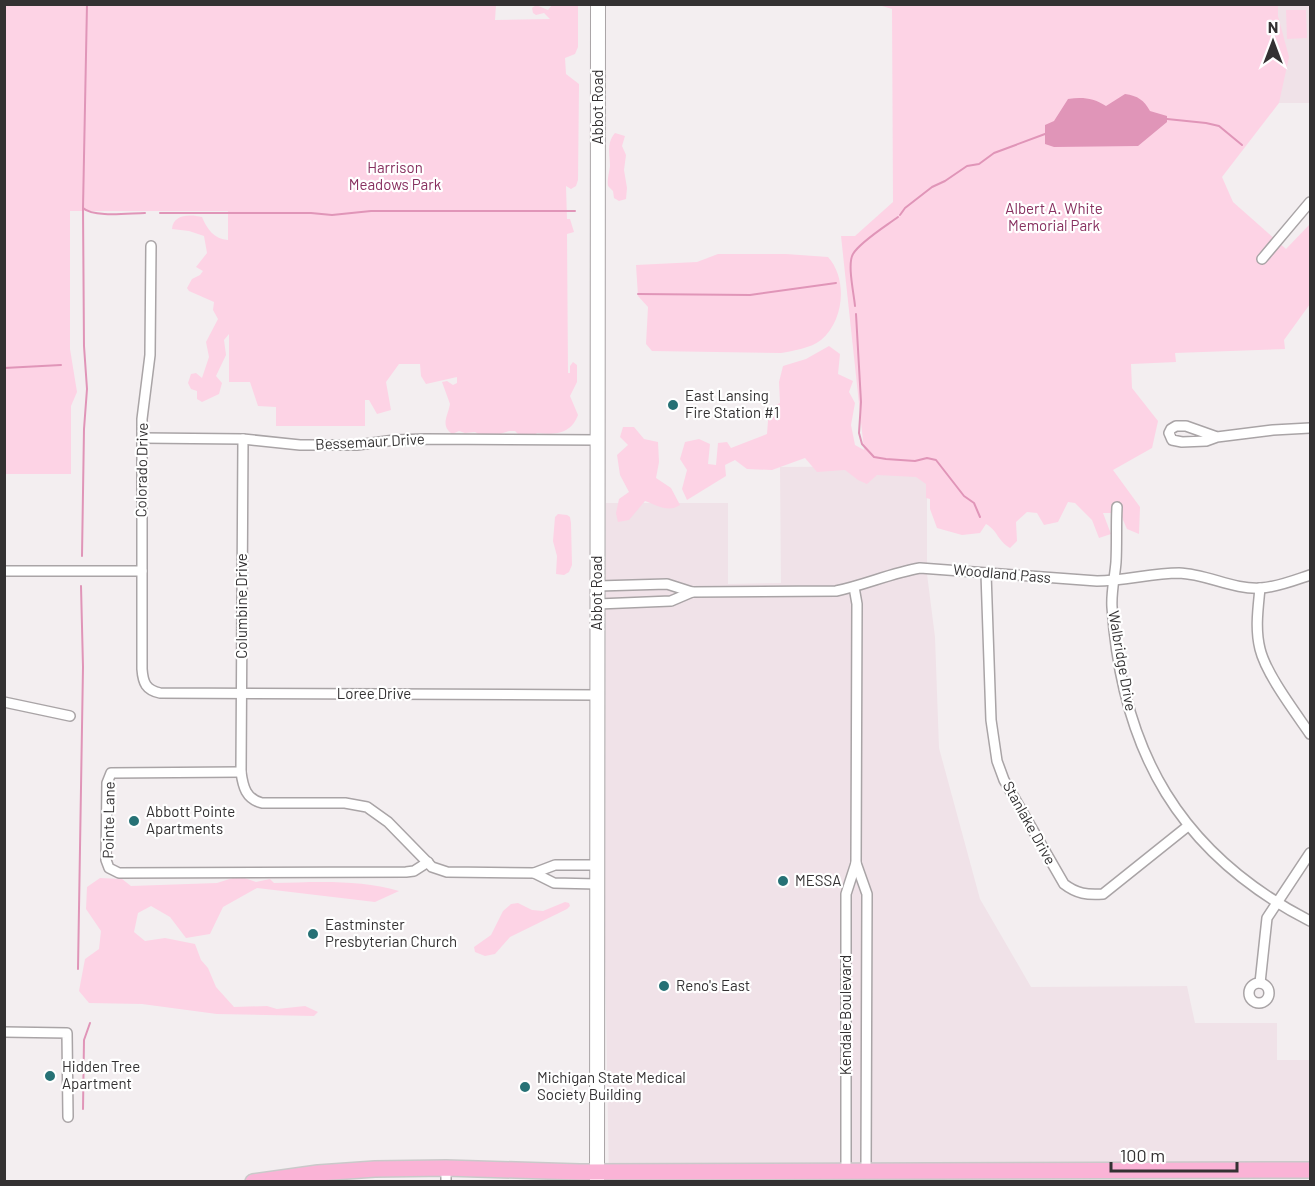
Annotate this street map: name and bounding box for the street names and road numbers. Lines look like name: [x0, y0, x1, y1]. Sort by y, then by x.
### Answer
street label: Abbot Road: [588, 69, 606, 145]
street label: Colorado Drive: [131, 422, 151, 518]
street label: Bessemaur Drive: [315, 429, 425, 453]
street label: Columbine Drive: [232, 553, 250, 659]
street label: Abbot Road: [587, 555, 605, 631]
street label: Woodland Pass: [953, 560, 1052, 586]
street label: Walbridge Drive: [1105, 609, 1141, 712]
street label: Loree Drive: [337, 684, 411, 702]
street label: Stanlake Drive: [1000, 778, 1060, 867]
street label: Pointe Lane: [98, 781, 118, 859]
street label: Kendale Boulevard: [836, 955, 854, 1075]

